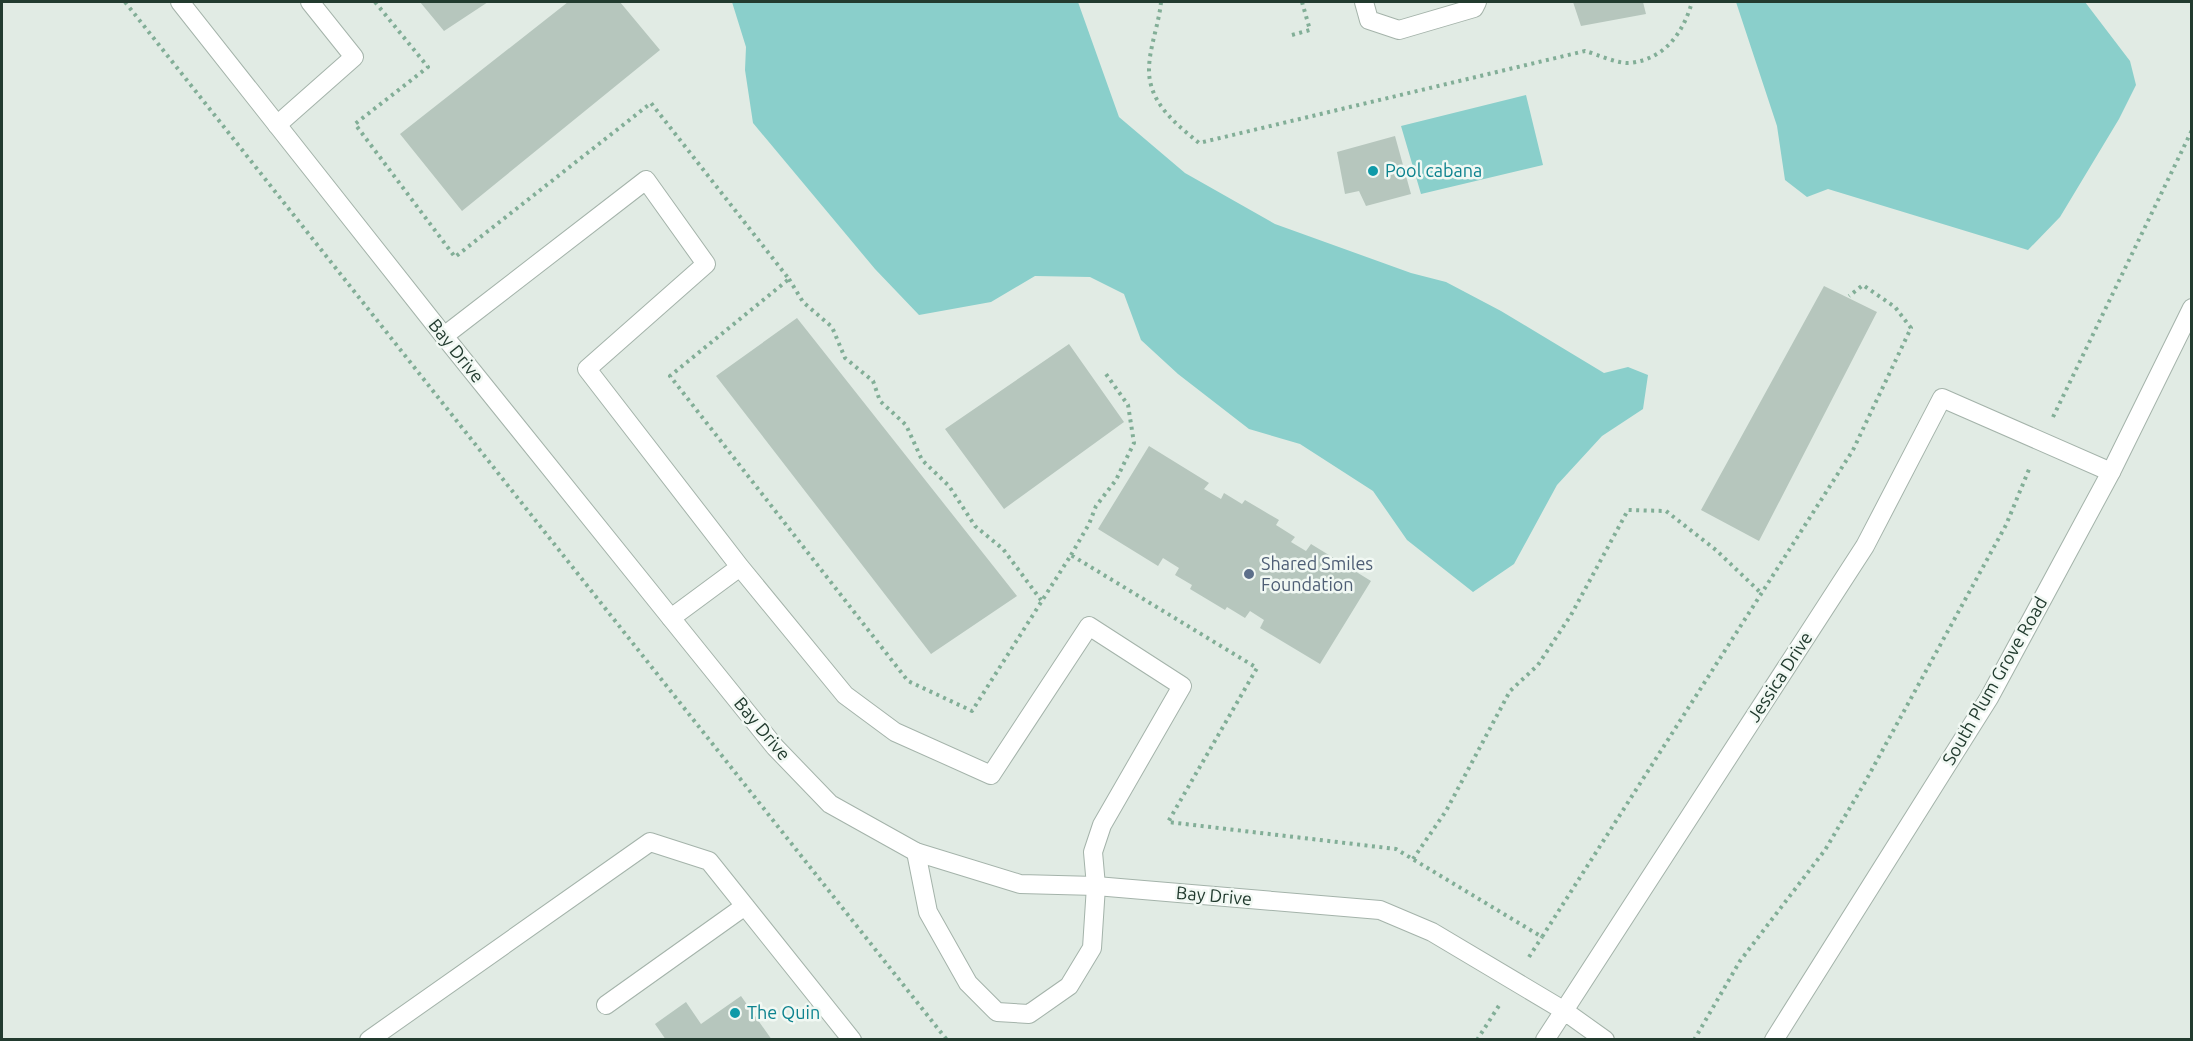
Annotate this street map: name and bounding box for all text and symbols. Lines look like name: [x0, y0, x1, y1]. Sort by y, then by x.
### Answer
place label: Pool cabana: [1385, 160, 1482, 180]
marker: Pool cabana: [1366, 164, 1380, 178]
street label: Bay Drive: [425, 315, 488, 386]
place label: Shared Smiles Foundation: [1261, 553, 1373, 594]
marker: Shared Smiles Foundation: [1242, 567, 1256, 581]
street label: South Plum Grove Road: [1938, 593, 2050, 768]
street label: Jessica Drive: [1743, 628, 1816, 725]
street label: Bay Drive: [731, 693, 795, 764]
street label: Bay Drive: [1175, 882, 1253, 908]
place label: The Quin: [747, 1002, 820, 1023]
marker: The Quin: [728, 1006, 742, 1020]

